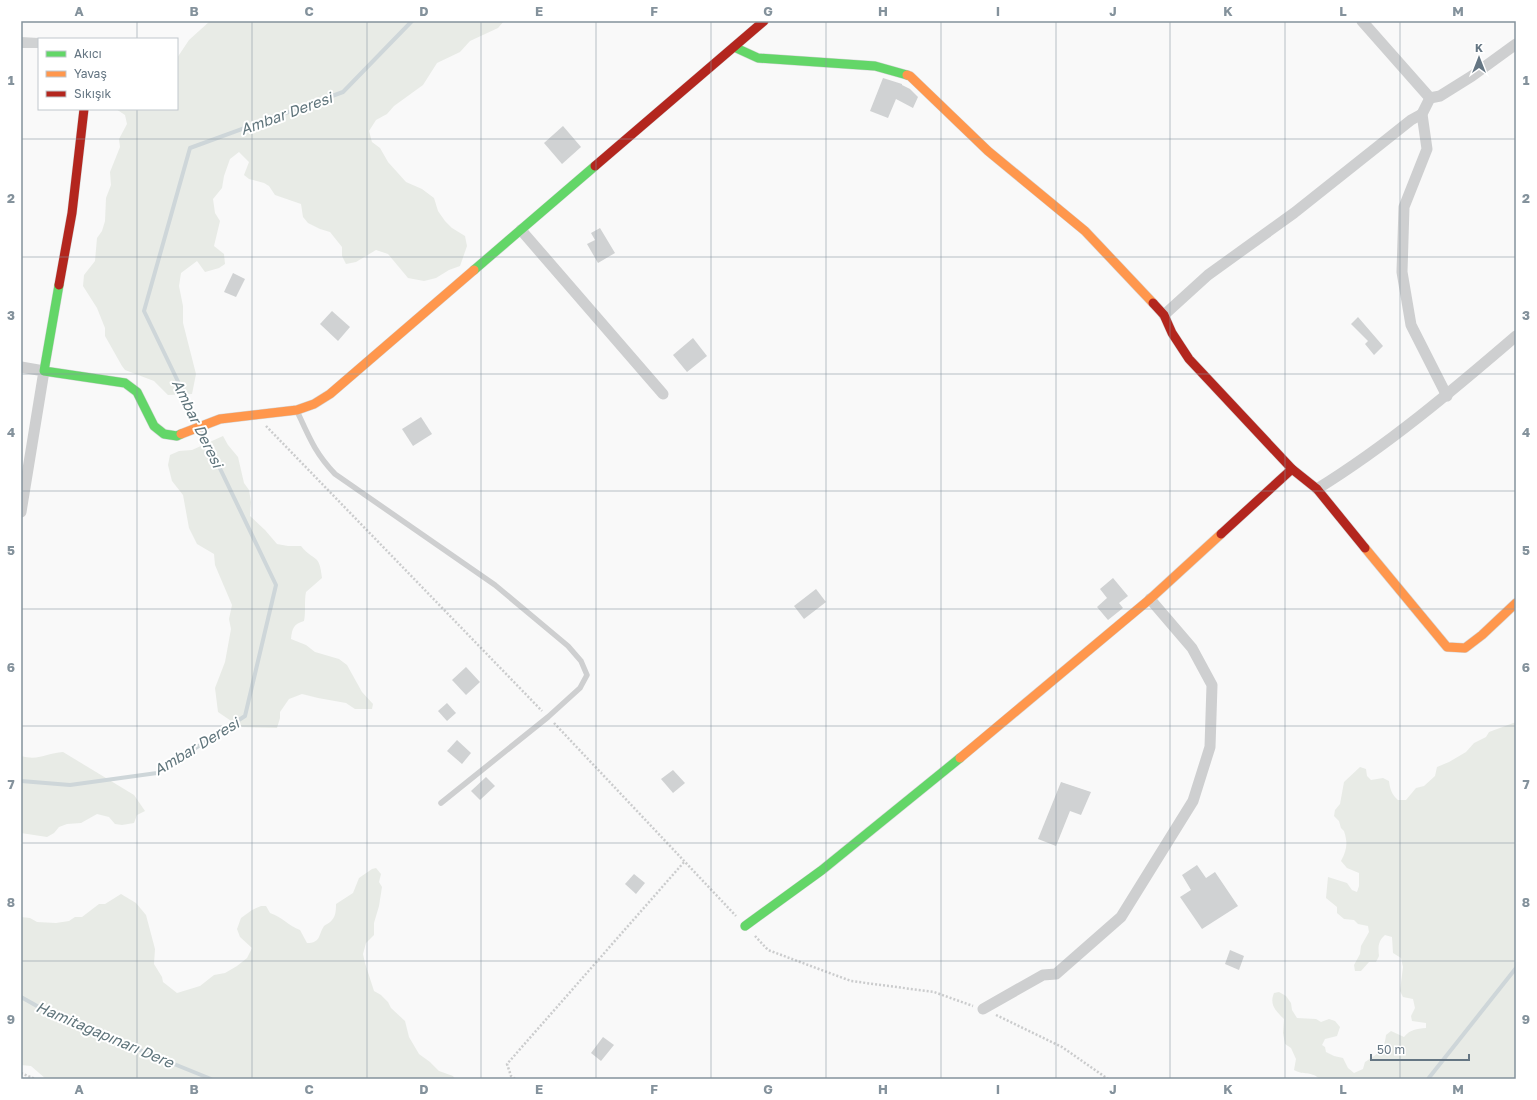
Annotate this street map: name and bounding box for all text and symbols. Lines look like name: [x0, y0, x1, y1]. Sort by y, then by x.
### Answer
text: A: [74, 3, 84, 19]
text: B: [189, 3, 199, 19]
text: C: [304, 3, 314, 19]
text: D: [419, 3, 429, 19]
text: E: [535, 3, 543, 19]
text: F: [650, 3, 658, 19]
text: G: [763, 3, 773, 19]
text: H: [878, 3, 888, 19]
text: I: [996, 3, 1000, 19]
text: J: [1109, 3, 1117, 19]
text: K: [1223, 3, 1233, 19]
text: L: [1339, 3, 1347, 19]
text: M: [1452, 3, 1464, 19]
legend: [38, 38, 178, 110]
north arrow: [1459, 38, 1499, 78]
text: K: [1475, 41, 1483, 54]
text: Akıcı: [74, 46, 102, 61]
text: Yavaş: [74, 66, 107, 81]
text: 1: [8, 72, 15, 88]
text: 1: [1523, 72, 1530, 88]
text: Sıkışık: [74, 86, 111, 101]
water label: Ambar Deresi: [238, 87, 336, 138]
text: 2: [7, 190, 15, 206]
text: 2: [1522, 190, 1530, 206]
text: 3: [7, 307, 15, 323]
text: 3: [1522, 307, 1530, 323]
water label: Ambar Deresi: [169, 376, 228, 472]
text: 4: [7, 424, 15, 440]
text: 4: [1522, 424, 1530, 440]
text: 5: [7, 542, 15, 558]
text: 5: [1522, 542, 1530, 558]
text: 6: [7, 659, 15, 675]
text: 6: [1522, 659, 1530, 675]
water label: Ambar Deresi: [150, 712, 244, 778]
text: 7: [7, 776, 15, 792]
text: 7: [1522, 776, 1530, 792]
text: 8: [7, 894, 15, 910]
text: 8: [1522, 894, 1530, 910]
water label: Hamitağapınarı Dere: [33, 997, 178, 1073]
text: 9: [7, 1011, 15, 1027]
text: 9: [1522, 1011, 1530, 1027]
scale bar: [1371, 1036, 1469, 1062]
text: 50 m: [1377, 1042, 1405, 1057]
text: A: [74, 1081, 84, 1097]
text: B: [189, 1081, 199, 1097]
text: C: [304, 1081, 314, 1097]
text: D: [419, 1081, 429, 1097]
text: E: [535, 1081, 543, 1097]
text: F: [650, 1081, 658, 1097]
text: G: [763, 1081, 773, 1097]
text: H: [878, 1081, 888, 1097]
text: I: [996, 1081, 1000, 1097]
text: J: [1109, 1081, 1117, 1097]
text: K: [1223, 1081, 1233, 1097]
text: L: [1339, 1081, 1347, 1097]
text: M: [1452, 1081, 1464, 1097]

